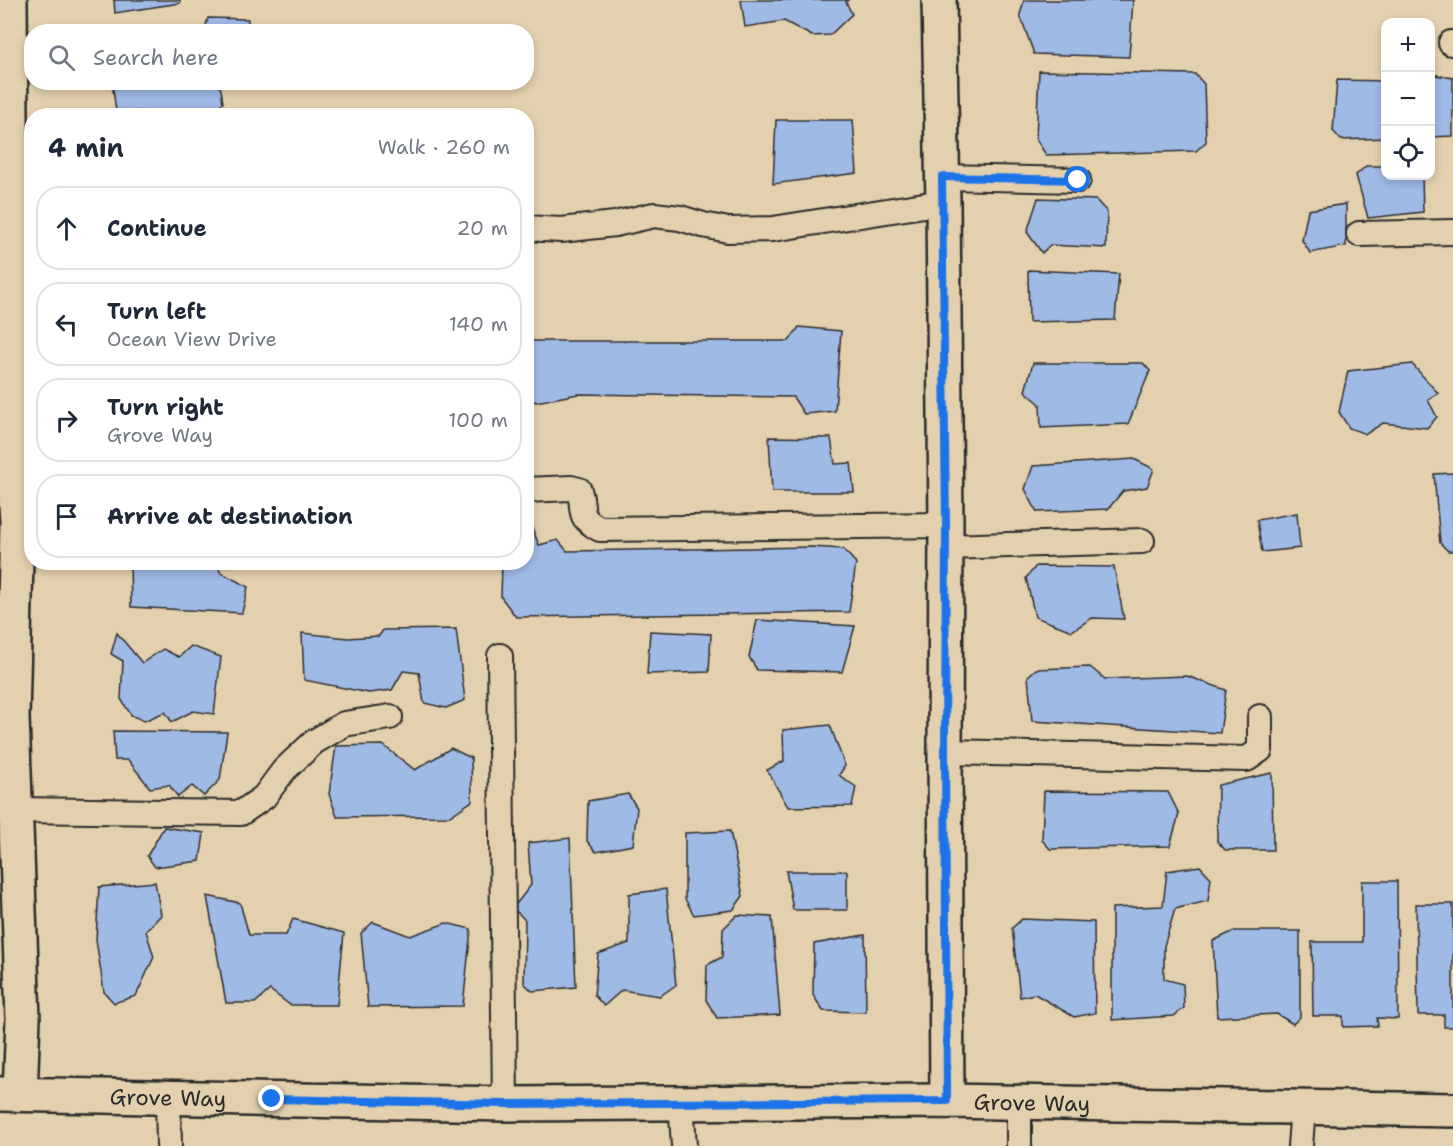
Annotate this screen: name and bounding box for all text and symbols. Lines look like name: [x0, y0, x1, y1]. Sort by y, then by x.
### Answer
map controls: [1381, 18, 1435, 180]
button: +: [1381, 18, 1435, 72]
search box: [24, 24, 534, 90]
icon: search: [45, 41, 78, 74]
text: Search here: [93, 43, 219, 72]
button: −: [1381, 72, 1435, 126]
button: locate: [1381, 126, 1435, 180]
text: 4 min: [48, 130, 124, 165]
text: Walk · 260 m: [378, 134, 510, 160]
route start: [1064, 166, 1090, 192]
icon: ahead: [50, 212, 83, 245]
text: Continue: [107, 214, 207, 243]
text: 20 m: [457, 215, 508, 241]
text: Turn left: [107, 297, 206, 326]
icon: left: [50, 308, 83, 341]
text: 140 m: [449, 311, 508, 337]
text: Ocean View Drive: [107, 326, 277, 352]
text: Turn right: [107, 393, 224, 422]
icon: right: [50, 404, 83, 437]
text: 100 m: [448, 407, 508, 433]
text: Grove Way: [107, 422, 213, 448]
icon: arrive: [50, 500, 83, 533]
text: Arrive at destination: [107, 502, 353, 531]
street label: Grove Way: [109, 1082, 227, 1113]
route end: [258, 1085, 284, 1111]
street label: Grove Way: [973, 1087, 1090, 1118]

